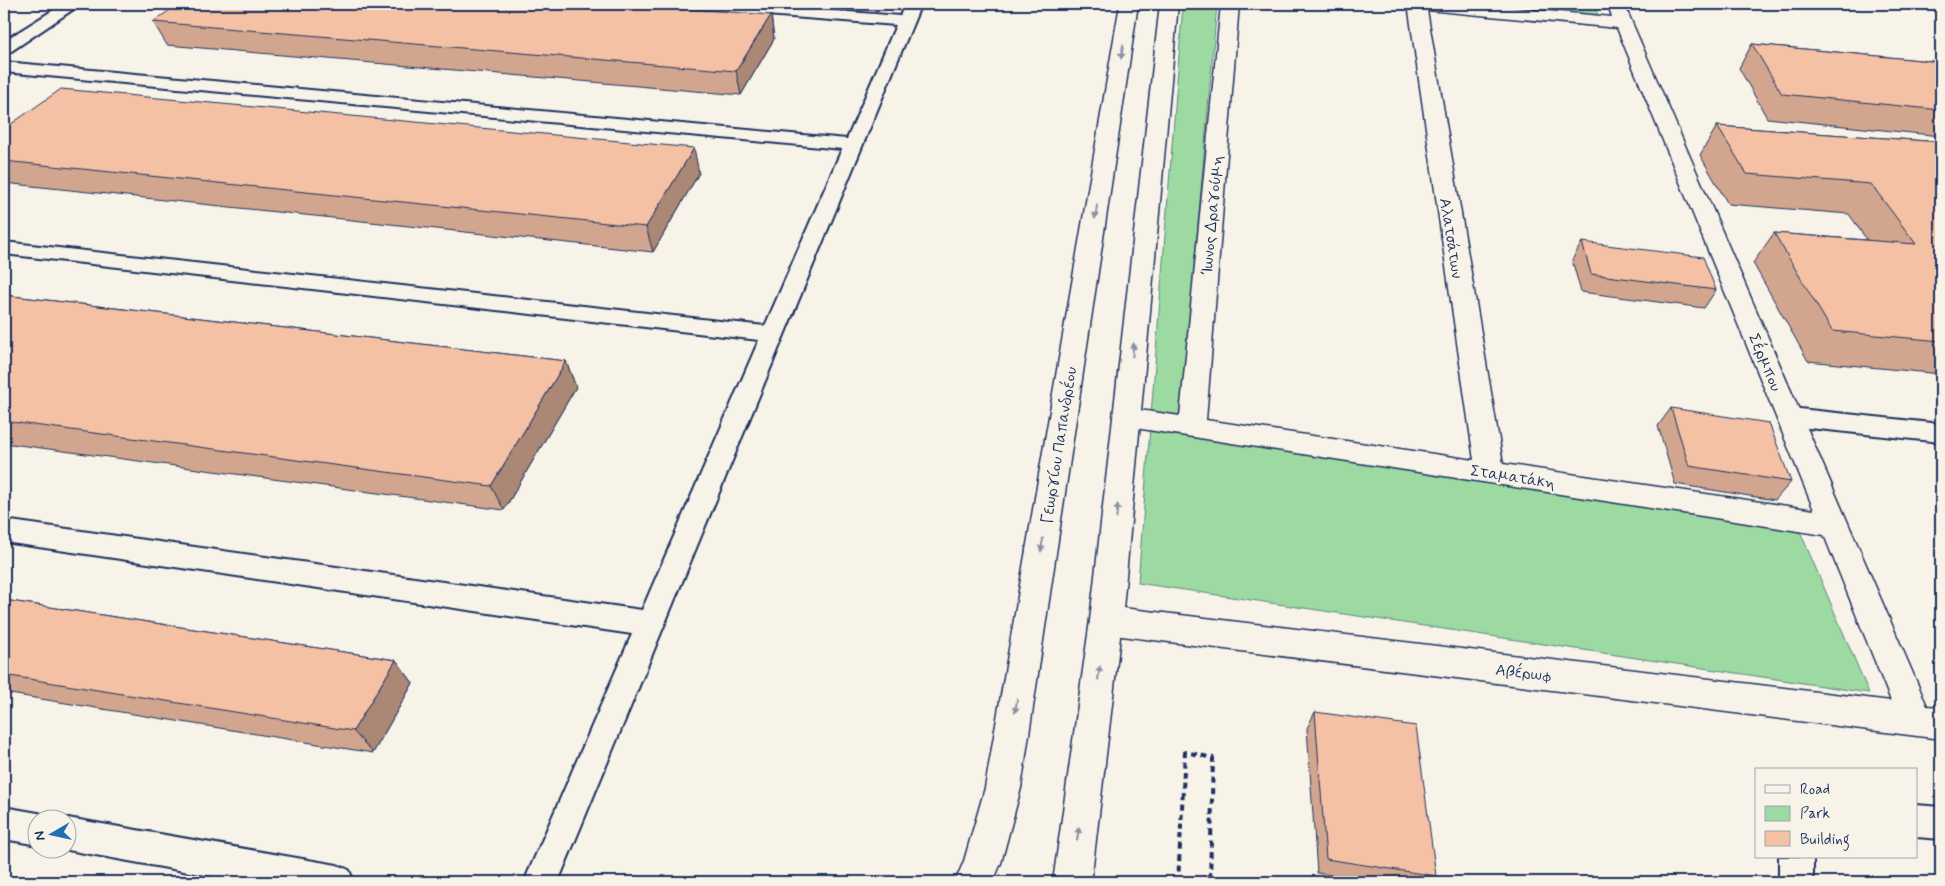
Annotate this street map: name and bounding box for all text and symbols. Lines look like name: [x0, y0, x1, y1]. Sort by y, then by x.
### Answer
one-way arrow: [1117, 44, 1125, 60]
street label: Ίωνος Δραγούμη: [1197, 155, 1228, 276]
street label: Αλατσάτων: [1434, 196, 1467, 280]
one-way arrow: [1091, 205, 1099, 221]
street label: Σέρμπου: [1743, 330, 1787, 395]
one-way arrow: [1129, 341, 1137, 357]
street label: Γεωργίου Παπανδρέου: [1036, 365, 1082, 525]
street label: Σταματάκη: [1469, 460, 1557, 495]
one-way arrow: [1113, 503, 1121, 519]
one-way arrow: [1037, 538, 1045, 554]
street label: Αβέρωφ: [1494, 659, 1553, 687]
one-way arrow: [1095, 664, 1103, 680]
one-way arrow: [1012, 698, 1020, 714]
legend: [1755, 768, 1918, 858]
text: Road: [1800, 780, 1830, 800]
text: Park: [1800, 804, 1830, 824]
north arrow: [28, 808, 78, 858]
one-way arrow: [1074, 826, 1082, 842]
text: N: [31, 830, 50, 842]
text: Building: [1800, 830, 1850, 851]

